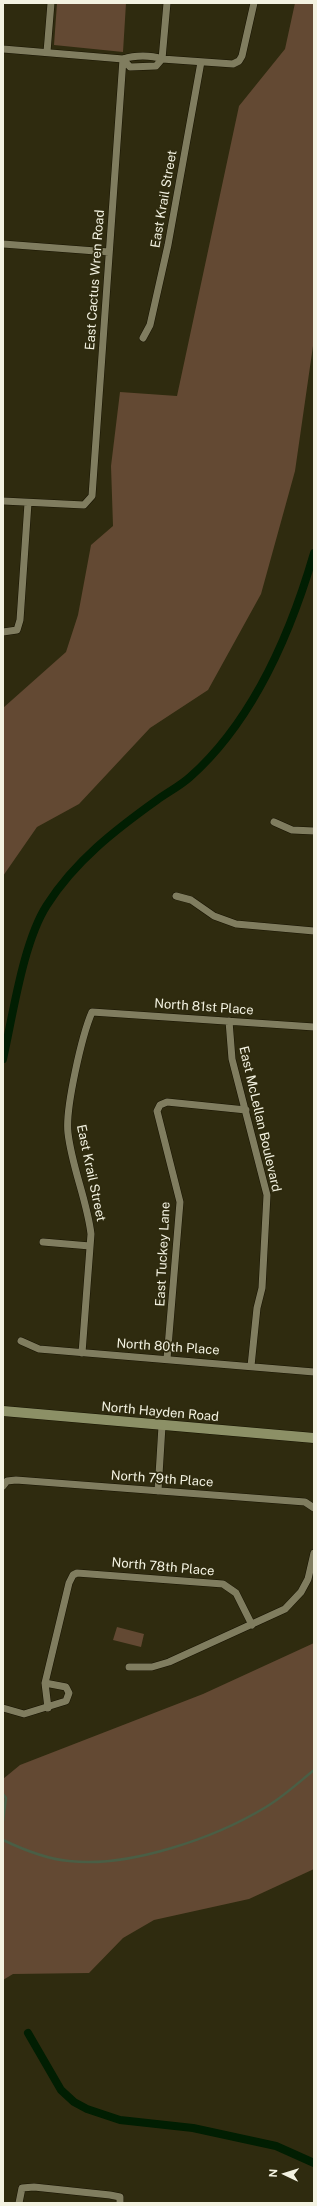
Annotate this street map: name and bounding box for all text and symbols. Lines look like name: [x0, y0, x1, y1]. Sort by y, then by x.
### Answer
street label: East Krail Street: [148, 149, 180, 249]
street label: East Cactus Wren Road: [82, 209, 108, 351]
street label: North 81st Place: [154, 996, 254, 1018]
street label: East McLellan Boulevard: [236, 1045, 284, 1193]
street label: East Krail Street: [73, 1123, 109, 1223]
street label: East Tuckey Lane: [152, 1201, 174, 1307]
street label: North 80th Place: [116, 1336, 220, 1358]
street label: North Hayden Road: [101, 1399, 219, 1425]
street label: North 79th Place: [110, 1468, 214, 1490]
street label: North 78th Place: [111, 1555, 215, 1579]
north arrow: [265, 2154, 305, 2194]
text: N: [267, 2168, 279, 2178]

